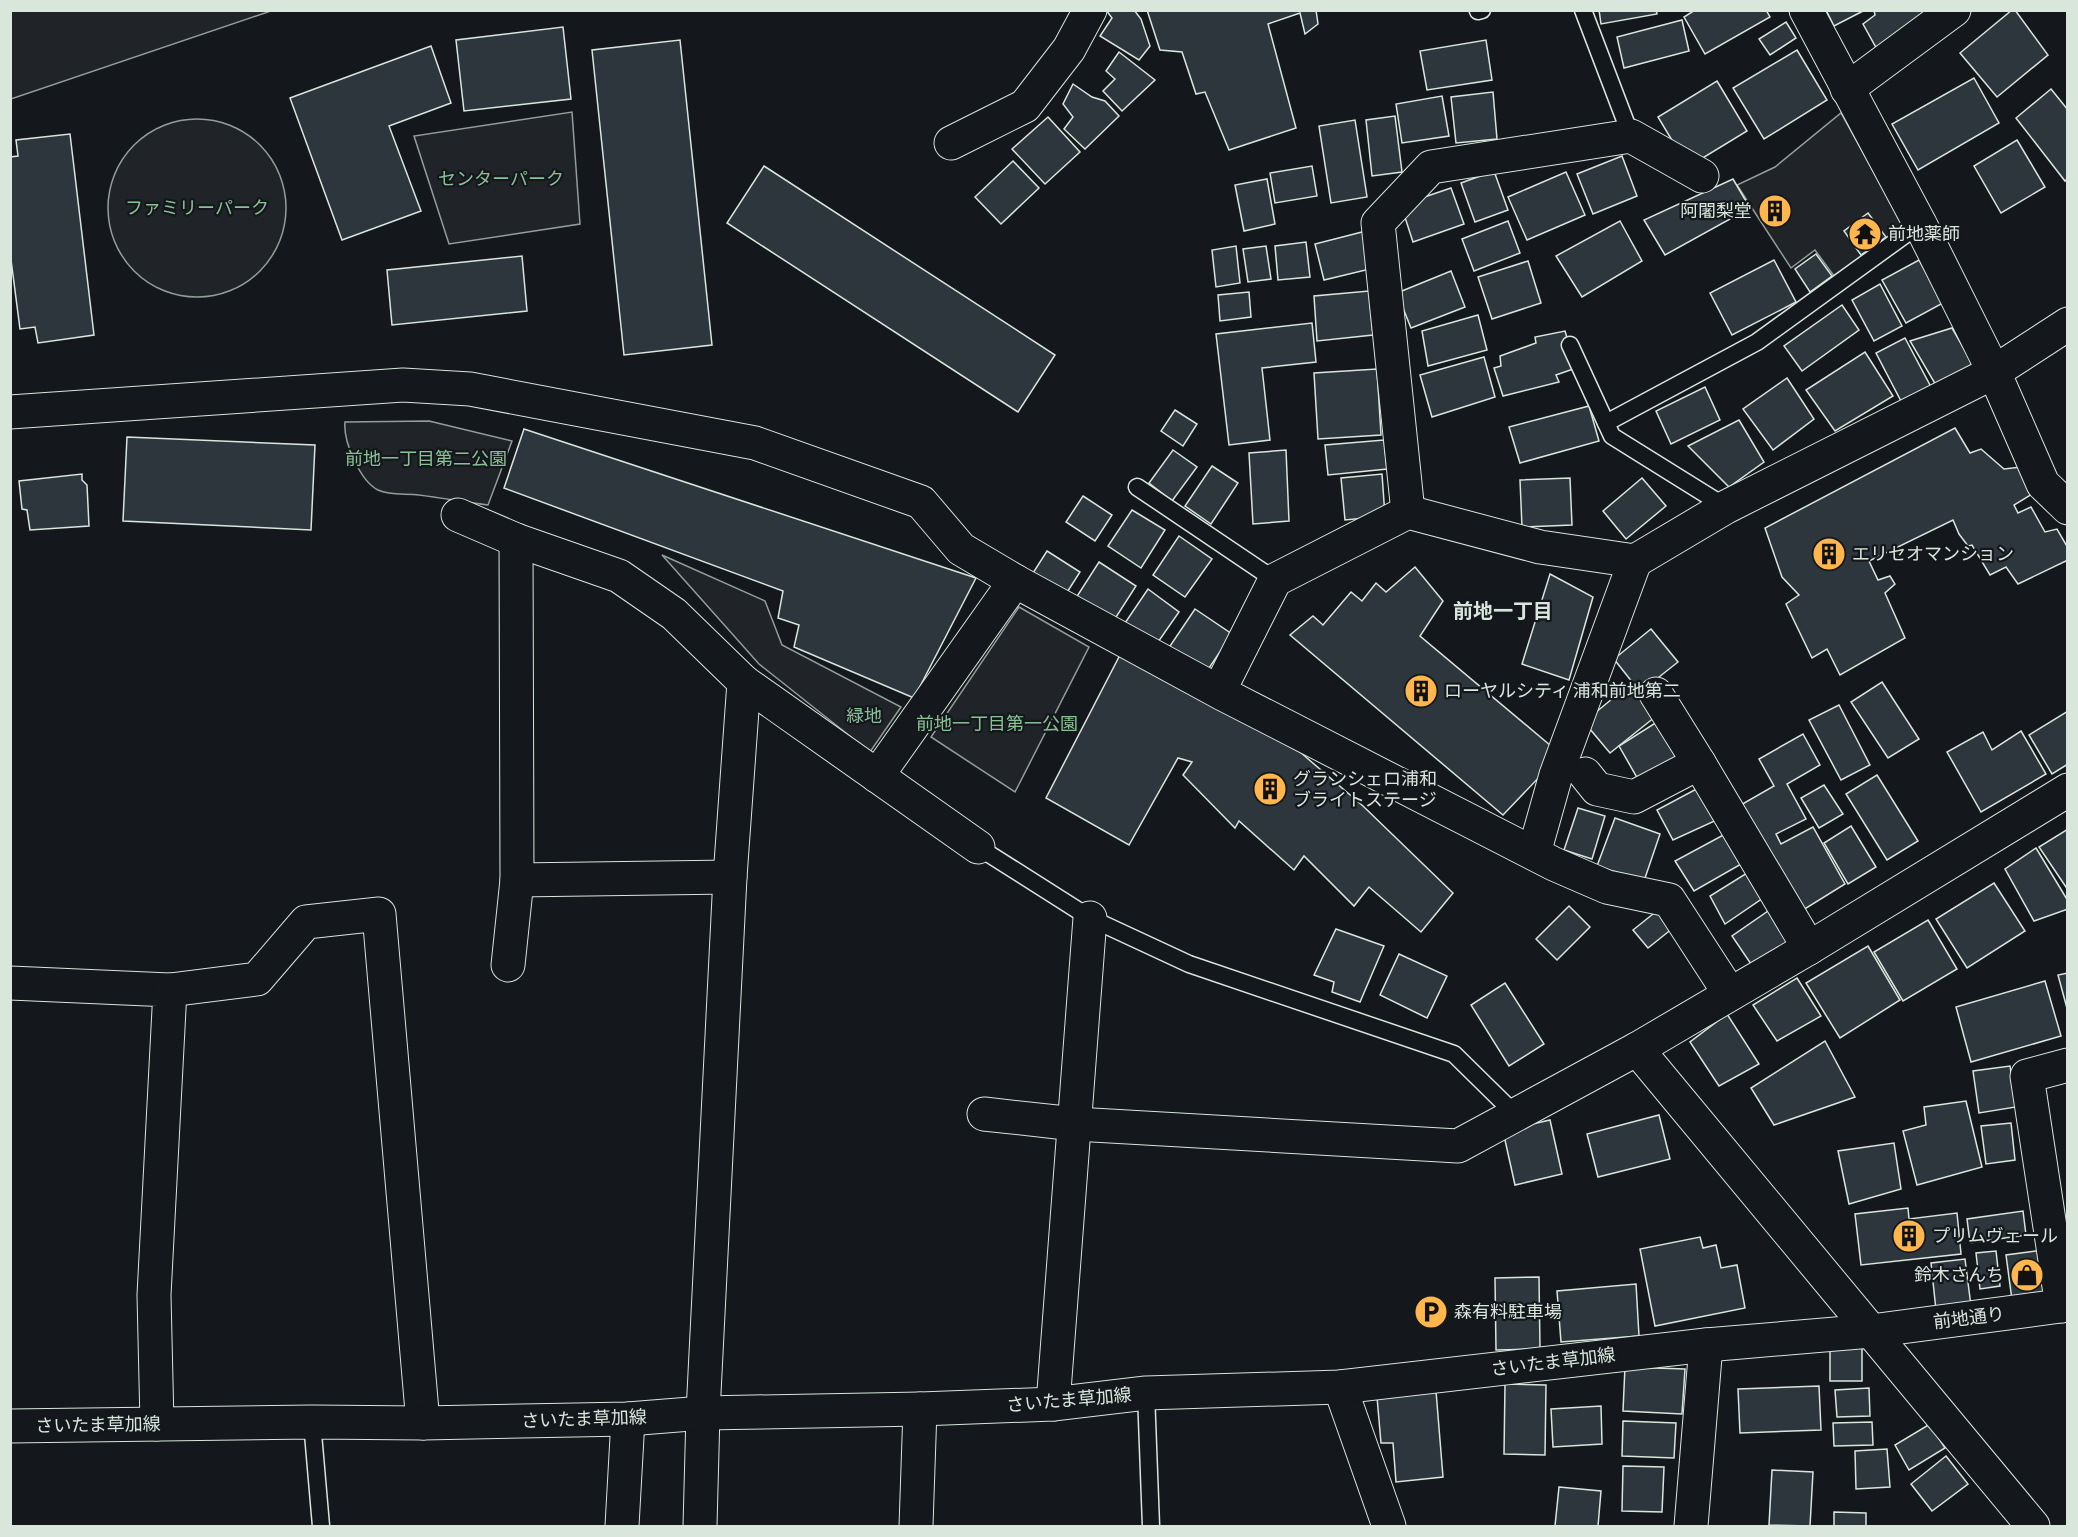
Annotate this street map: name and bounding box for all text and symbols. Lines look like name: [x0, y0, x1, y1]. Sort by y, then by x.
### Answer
park label: センターパーク: [438, 167, 564, 190]
building icon: 阿闍梨堂: [1757, 193, 1793, 229]
park label: ファミリーパーク: [125, 196, 269, 219]
place label: 阿闍梨堂: [1680, 199, 1752, 222]
temple icon: 前地薬師: [1847, 216, 1883, 252]
place label: 前地薬師: [1888, 222, 1960, 245]
park label: 前地一丁目第二公園: [345, 447, 507, 470]
building icon: エリセオマンション: [1811, 536, 1847, 572]
place label: エリセオマンション: [1852, 542, 2014, 565]
district label: 前地一丁目: [1453, 598, 1553, 624]
building icon: ローヤルシティ 浦和前地第二: [1403, 673, 1439, 709]
place label: ローヤルシティ 浦和前地第二: [1444, 679, 1681, 702]
park label: 緑地: [846, 704, 882, 727]
park label: 前地一丁目第一公園: [916, 712, 1078, 735]
place label: グランシェロ浦和 ブライトステージ: [1293, 767, 1437, 811]
building icon: グランシェロ浦和 ブライトステージ: [1252, 771, 1288, 807]
building icon: プリムヴェール: [1891, 1218, 1927, 1254]
place label: プリムヴェール: [1932, 1224, 2058, 1247]
shop icon: 鈴木さんち: [2009, 1257, 2045, 1293]
place label: 鈴木さんち: [1914, 1263, 2004, 1286]
parking icon: 森有料駐車場: [1413, 1294, 1449, 1330]
place label: 森有料駐車場: [1454, 1300, 1562, 1323]
street label: 前地通り: [1932, 1302, 2006, 1333]
street label: さいたま草加線: [1489, 1342, 1617, 1381]
street label: さいたま草加線: [1005, 1383, 1132, 1416]
street label: さいたま草加線: [521, 1405, 647, 1432]
street label: さいたま草加線: [35, 1412, 161, 1437]

